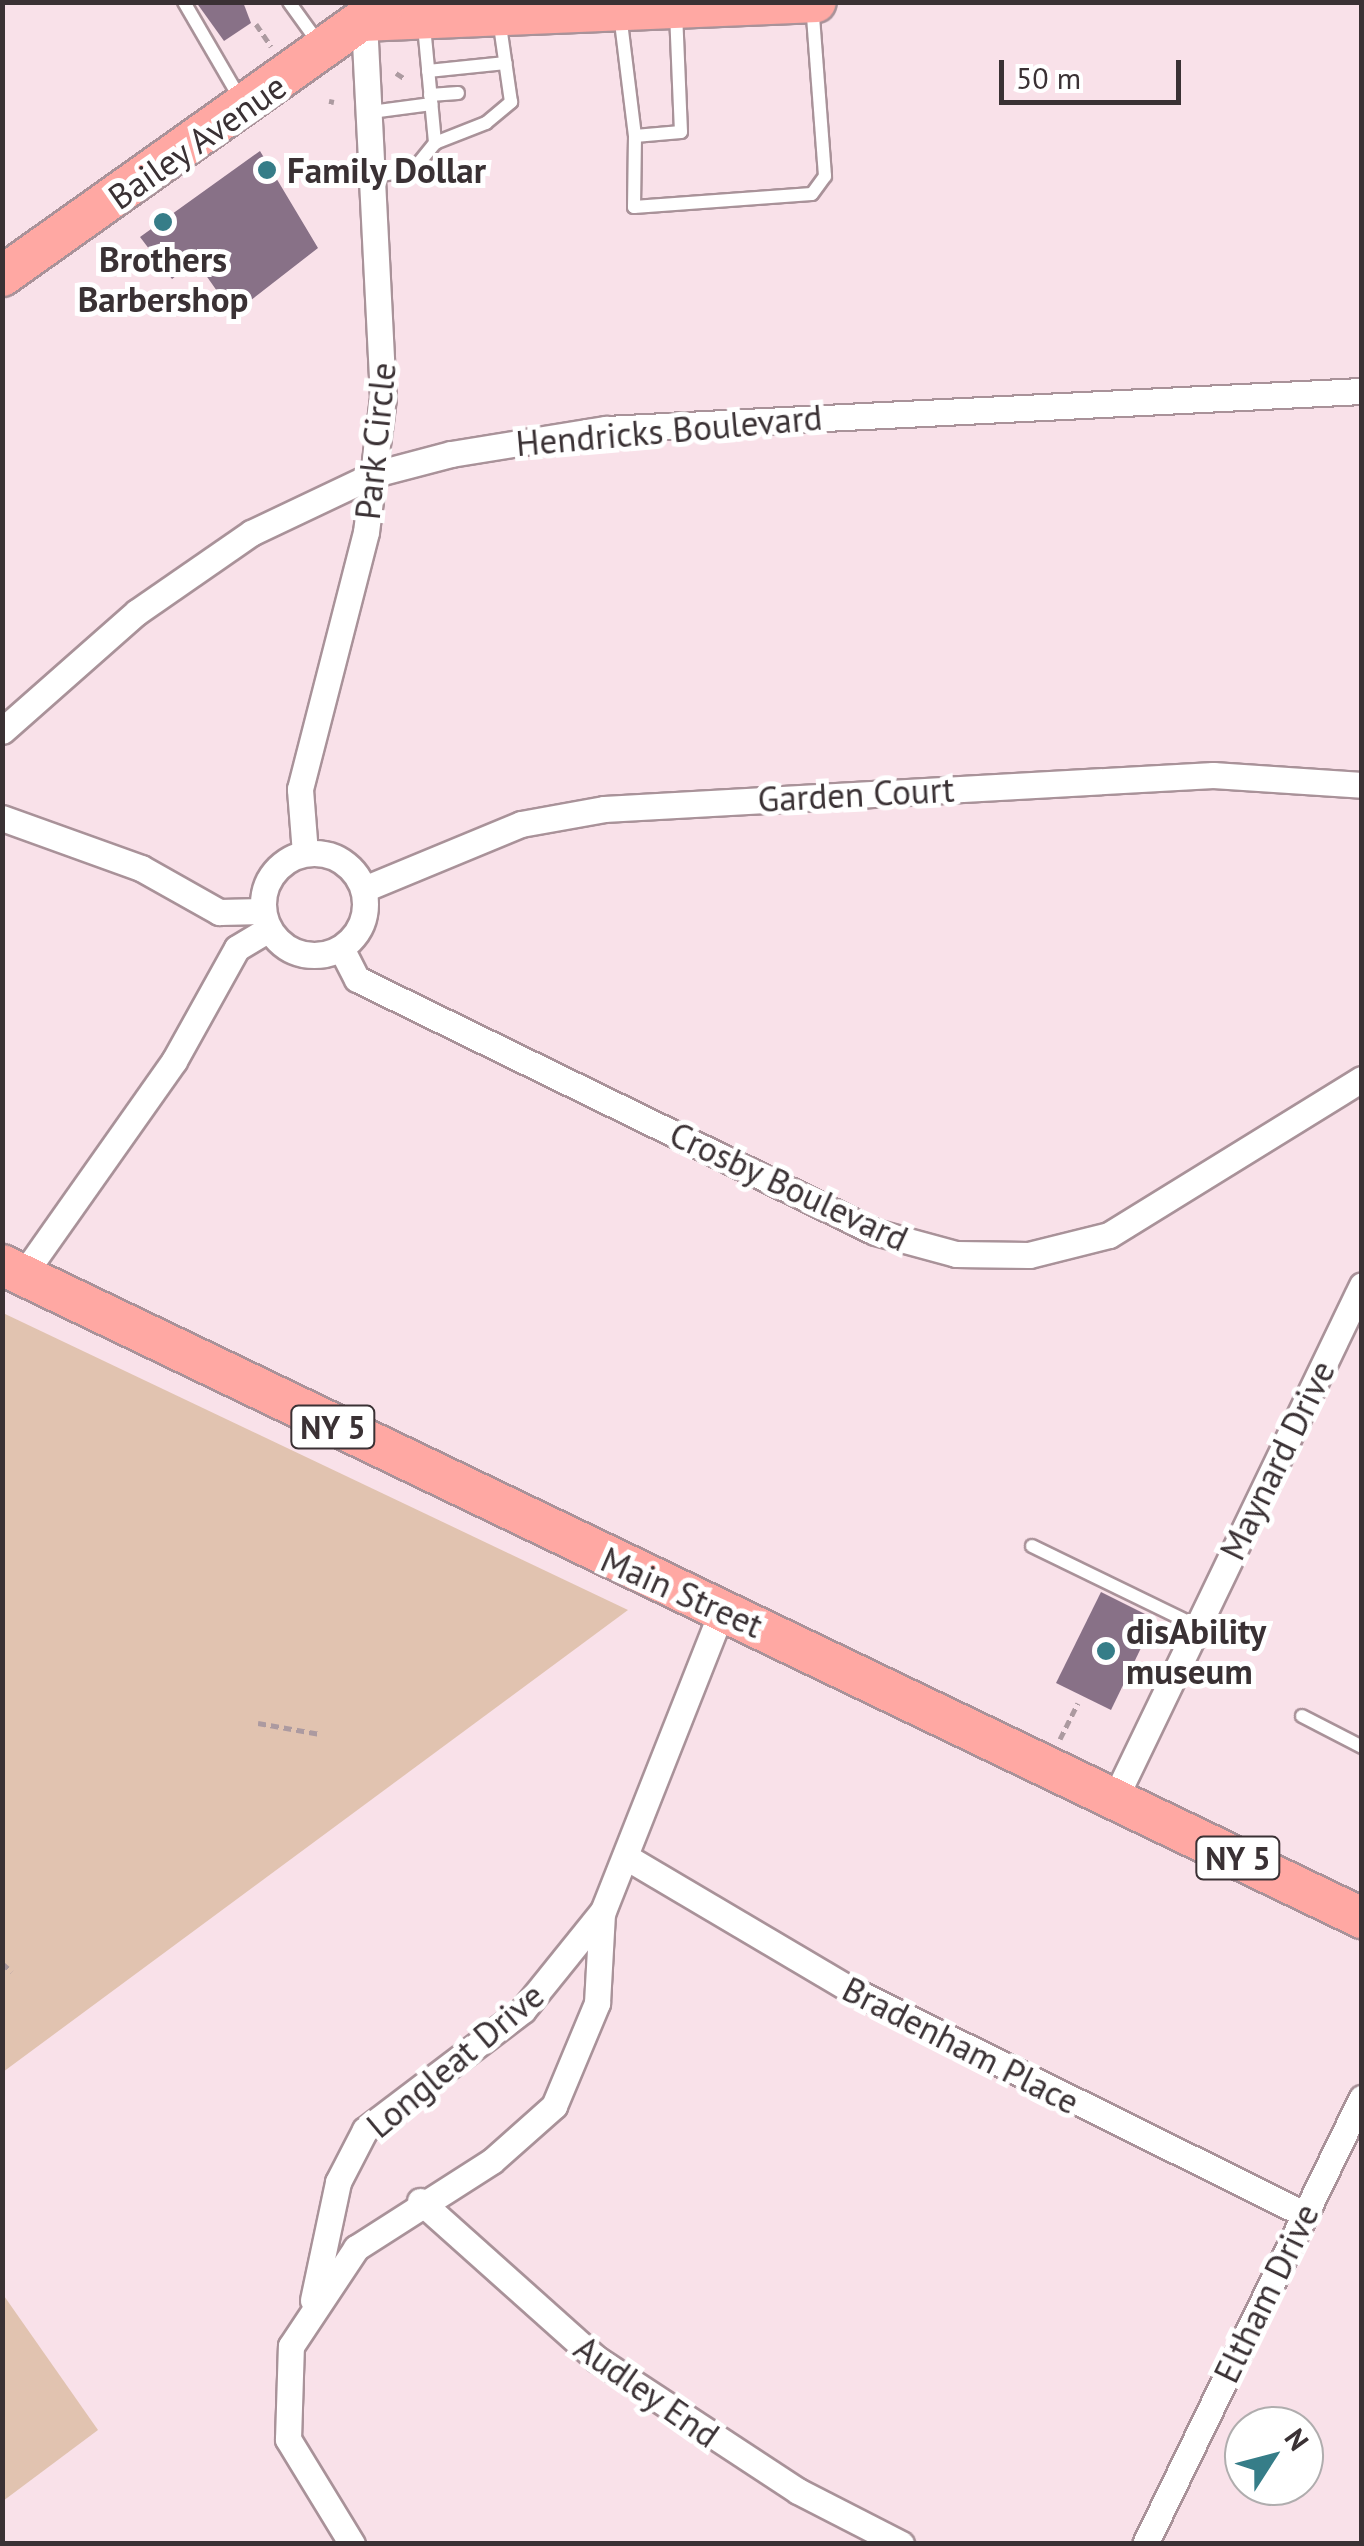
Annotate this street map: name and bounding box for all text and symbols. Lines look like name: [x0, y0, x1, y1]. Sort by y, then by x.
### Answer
scale bar: [1004, 40, 1186, 102]
text: 50 m: [1016, 58, 1081, 97]
street label: Bailey Avenue: [99, 64, 295, 218]
place label: Family Dollar: [287, 149, 487, 191]
marker: Family Dollar: [256, 159, 278, 181]
marker: Brothers Barbershop: [152, 211, 174, 233]
place label: Brothers Barbershop: [78, 238, 248, 320]
street label: Park Circle: [346, 360, 404, 522]
street label: Hendricks Boulevard: [514, 396, 824, 464]
street label: Garden Court: [757, 768, 955, 820]
street label: Crosby Boulevard: [663, 1112, 915, 1260]
street label: Maynard Drive: [1211, 1354, 1343, 1566]
road number: NY 5: [288, 1400, 378, 1454]
street label: Main Street: [595, 1538, 769, 1646]
place label: disAbility museum: [1126, 1610, 1266, 1692]
marker: disAbility museum: [1095, 1640, 1117, 1662]
road number: NY 5: [1193, 1831, 1283, 1885]
street label: Bradenham Place: [836, 1967, 1086, 2123]
street label: Longleat Drive: [358, 1974, 552, 2146]
street label: Eltham Drive: [1205, 2197, 1327, 2389]
street label: Audley End: [566, 2326, 728, 2456]
north arrow: [1224, 2406, 1324, 2506]
text: N: [1277, 2421, 1317, 2458]

